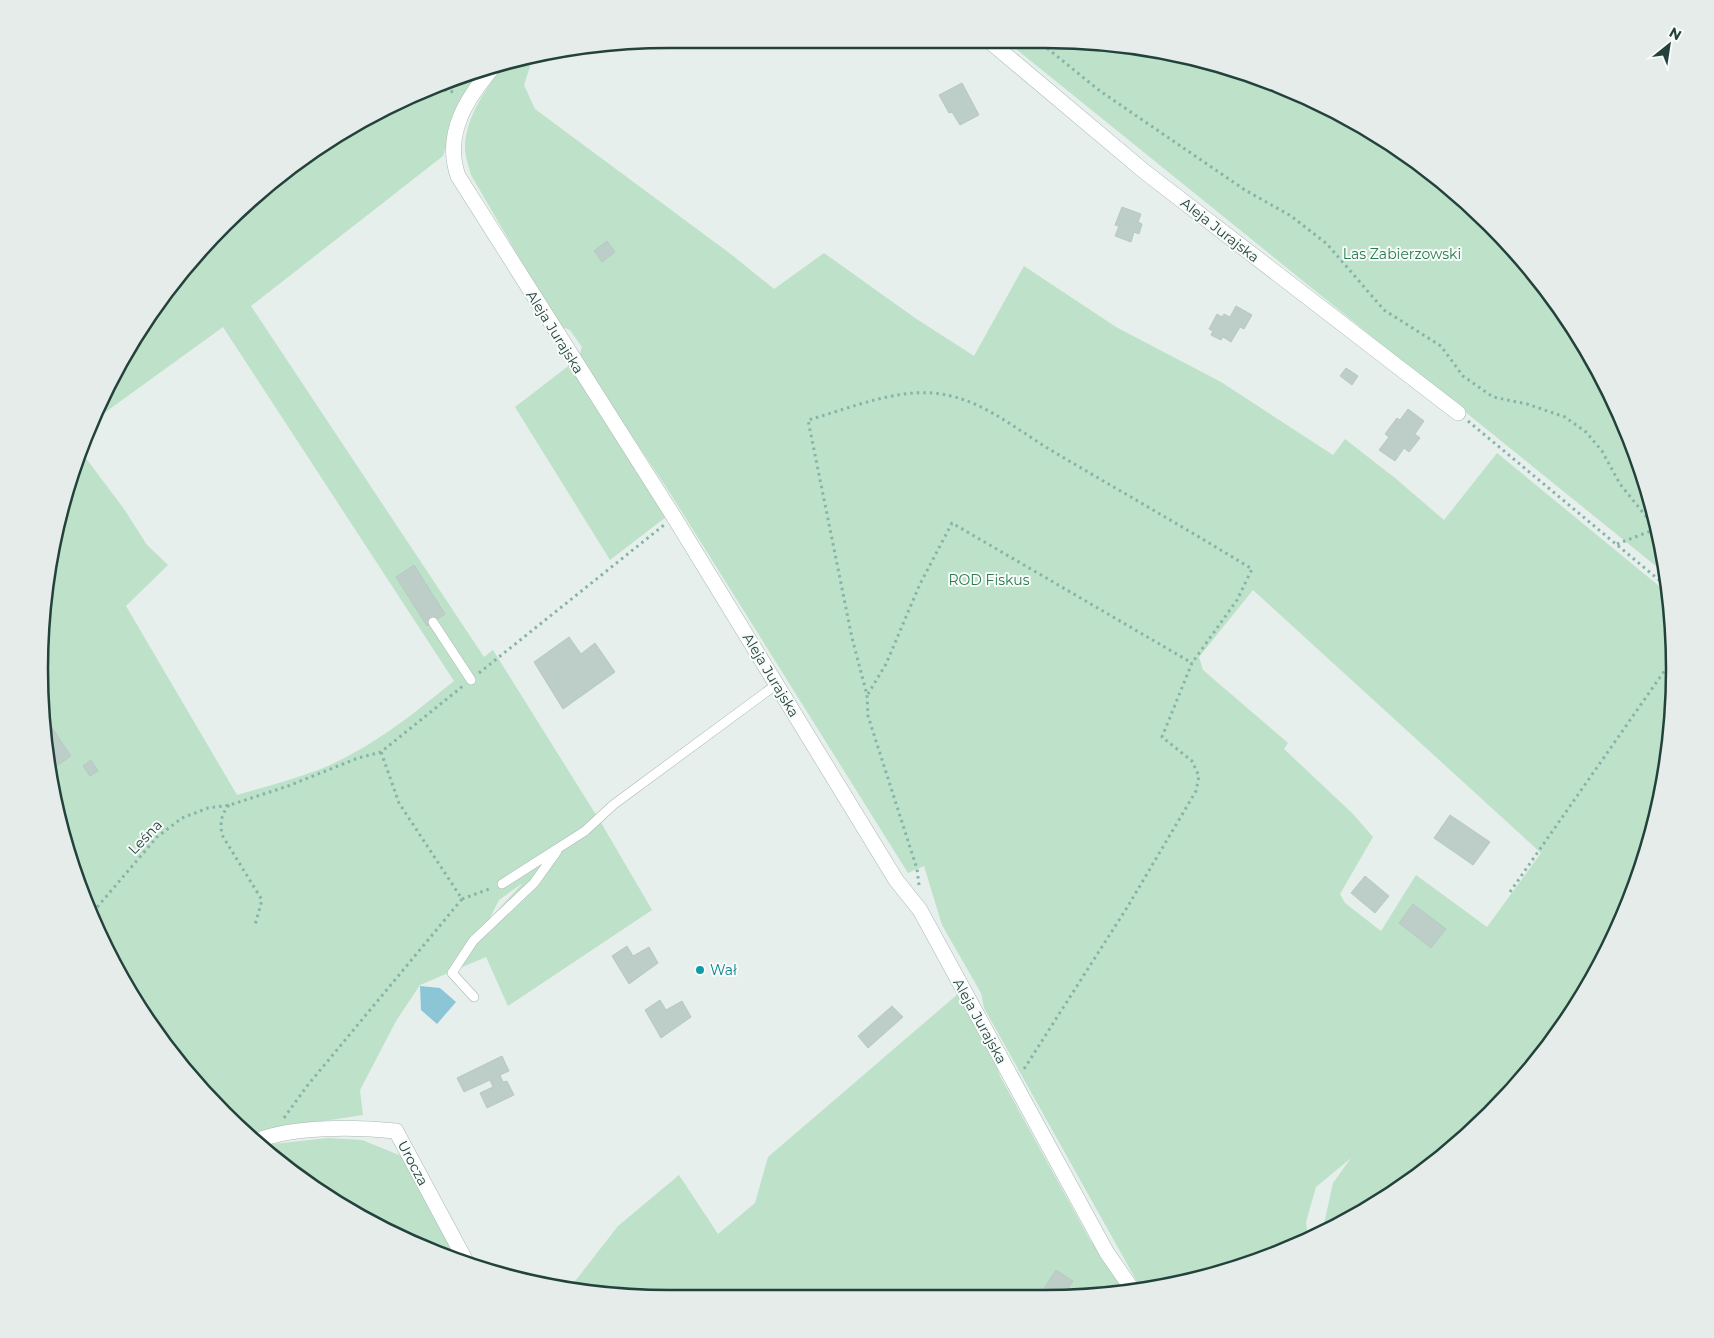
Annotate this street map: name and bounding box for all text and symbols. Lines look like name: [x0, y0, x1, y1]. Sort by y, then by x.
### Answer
north arrow: [1644, 20, 1694, 70]
text: N: [1666, 23, 1685, 44]
street label: Aleja Jurajska: [1177, 194, 1263, 266]
park label: Las Zabierzowski: [1343, 245, 1461, 263]
street label: Aleja Jurajska: [522, 287, 588, 377]
park label: ROD Fiskus: [948, 571, 1030, 589]
street label: Aleja Jurajska: [739, 630, 803, 720]
street label: Leśna: [124, 816, 166, 858]
place label: Wał: [710, 961, 737, 979]
marker: Wał: [694, 964, 706, 976]
street label: Aleja Jurajska: [949, 975, 1011, 1067]
street label: Urocza: [394, 1137, 432, 1189]

